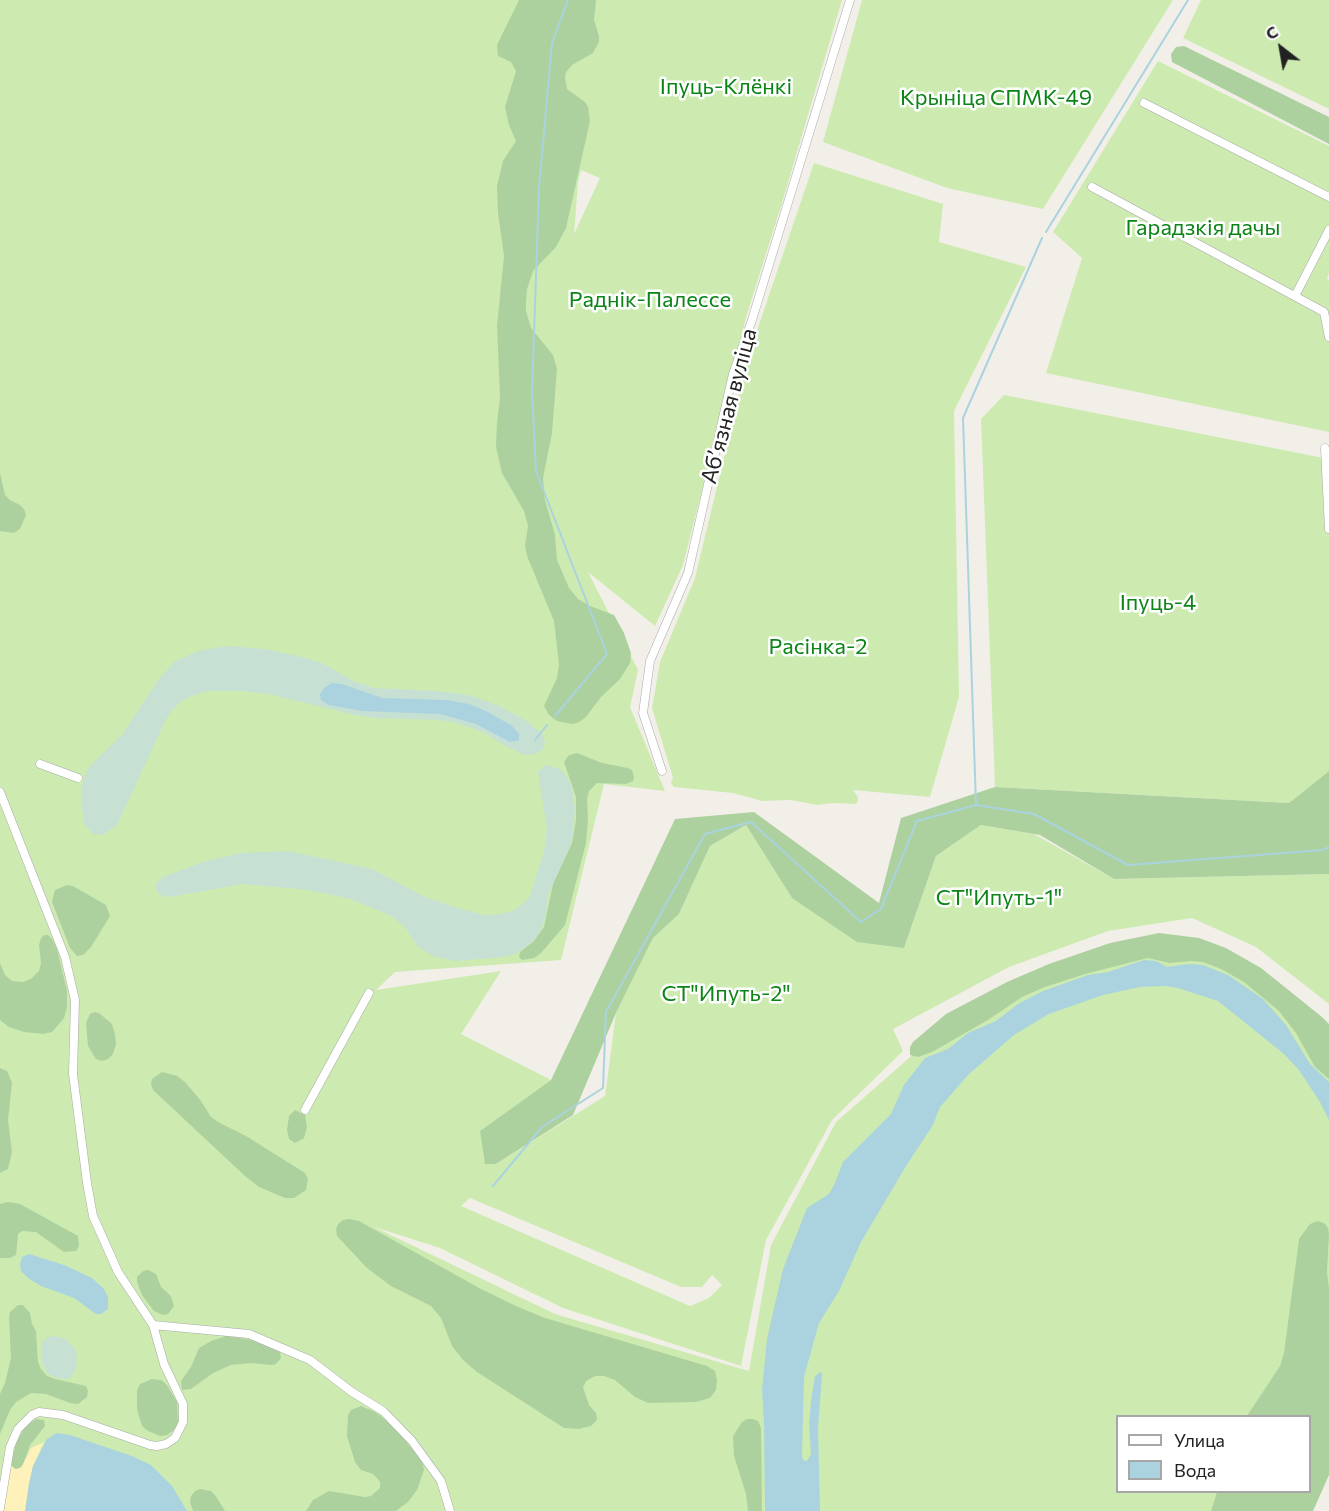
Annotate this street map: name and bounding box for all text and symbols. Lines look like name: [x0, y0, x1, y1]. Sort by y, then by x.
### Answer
north arrow: [1251, 18, 1311, 78]
text: С: [1262, 21, 1281, 43]
park label: Іпуць-Клёнкі: [660, 74, 792, 100]
park label: Крыніца СПМК-49: [900, 85, 1092, 111]
park label: Гарадзкія дачы: [1126, 215, 1280, 241]
park label: Раднік-Палессе: [569, 287, 731, 313]
street label: Абʼязная вуліца: [696, 325, 762, 487]
park label: Іпуць-4: [1120, 590, 1196, 616]
park label: Расінка-2: [769, 634, 867, 660]
park label: СТ"Ипуть-1": [936, 885, 1062, 911]
park label: СТ"Ипуть-2": [661, 981, 791, 1007]
legend: [1116, 1415, 1311, 1493]
text: Улица: [1174, 1429, 1225, 1451]
text: Вода: [1174, 1459, 1216, 1481]

